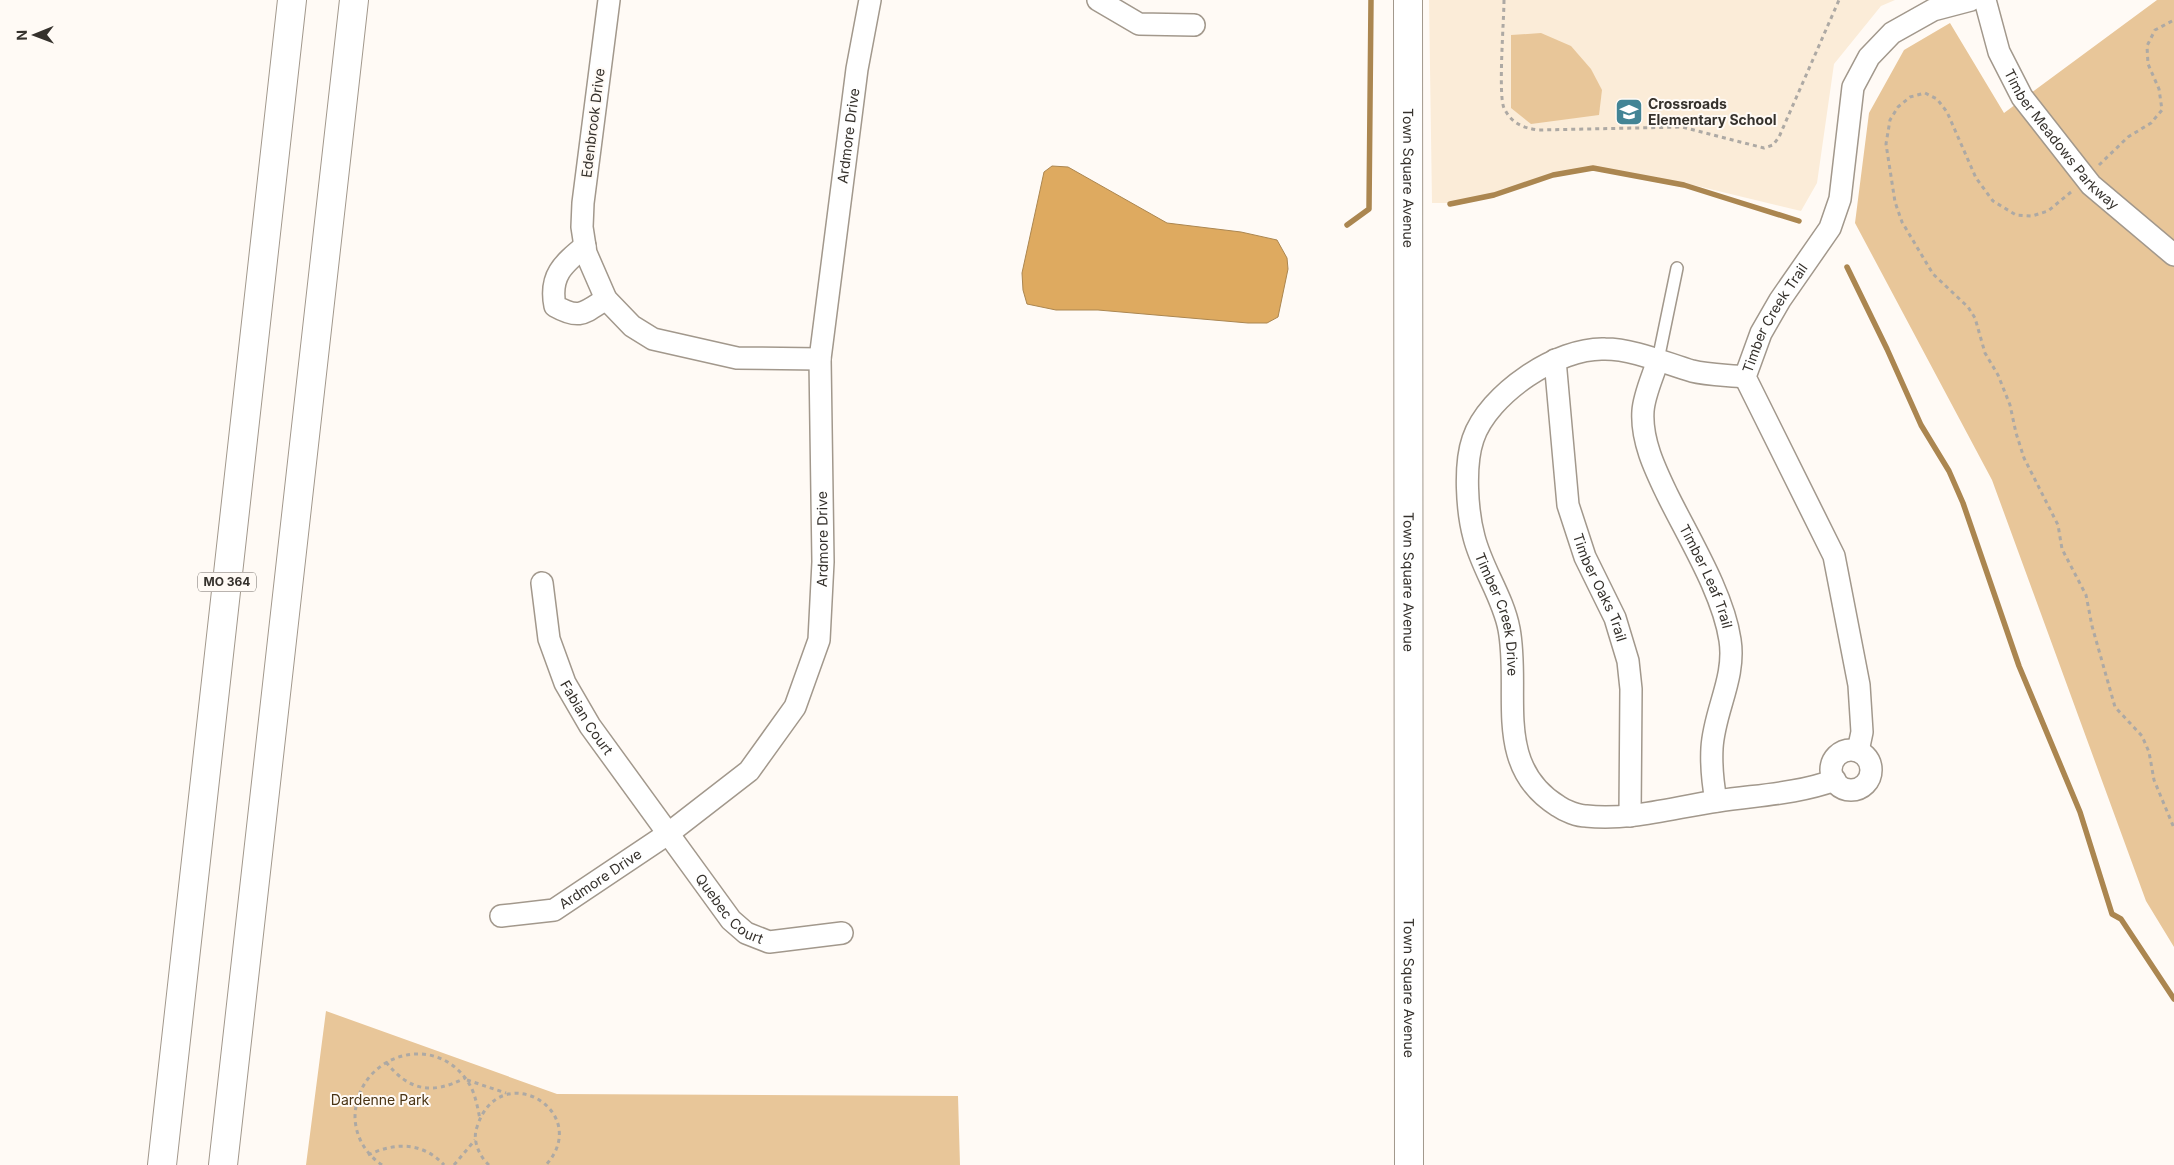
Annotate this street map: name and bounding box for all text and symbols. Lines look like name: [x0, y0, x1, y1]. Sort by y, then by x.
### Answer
north arrow: [10, 10, 60, 60]
text: N: [13, 30, 30, 41]
street label: Timber Meadows Parkway: [2001, 66, 2123, 213]
street label: Edenbrook Drive: [577, 67, 608, 179]
street label: Ardmore Drive: [833, 87, 862, 184]
place label: Crossroads Elementary School: [1648, 95, 1777, 128]
school or university icon: Crossroads Elementary School: [1614, 97, 1644, 127]
street label: Town Square Avenue: [1400, 108, 1417, 248]
street label: Timber Creek Trail: [1738, 260, 1811, 375]
street label: Ardmore Drive: [813, 491, 831, 587]
street label: Town Square Avenue: [1400, 512, 1418, 652]
street label: Timber Leaf Trail: [1676, 521, 1736, 630]
street label: Timber Oaks Trail: [1570, 531, 1631, 643]
street label: Timber Creek Drive: [1472, 550, 1521, 676]
road number: MO 364: [198, 572, 256, 592]
street label: Fabian Court: [557, 677, 617, 758]
street label: Ardmore Drive: [555, 845, 645, 912]
street label: Quebec Court: [692, 870, 766, 947]
street label: Town Square Avenue: [1401, 918, 1418, 1058]
park label: Dardenne Park: [331, 1091, 429, 1108]

